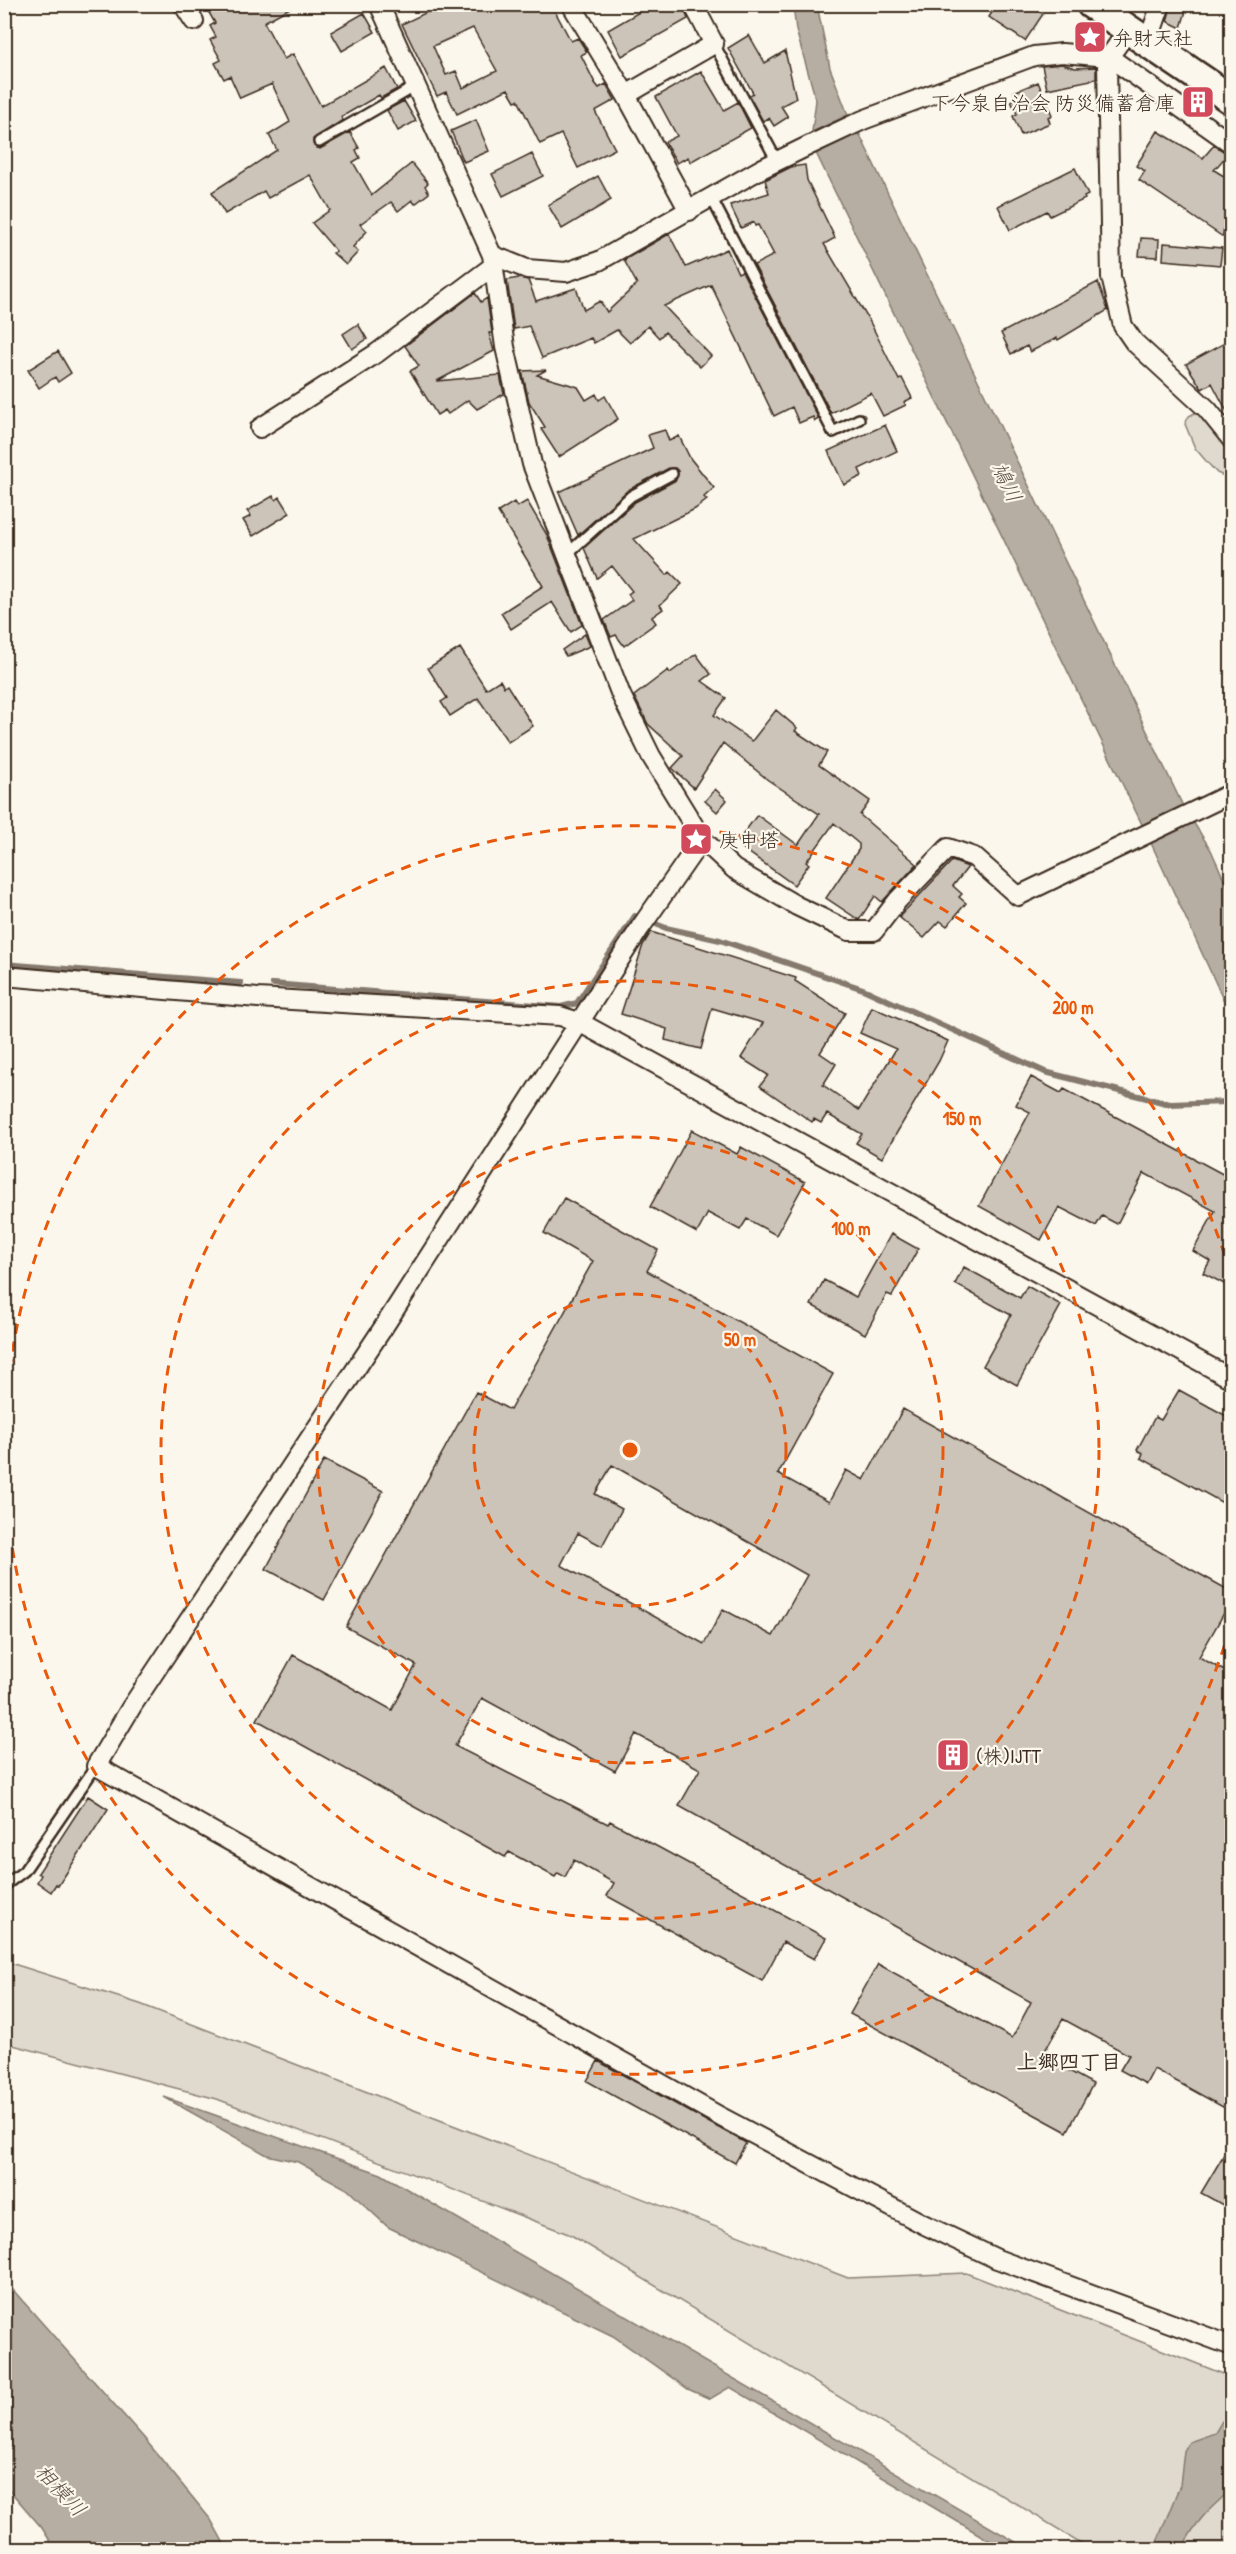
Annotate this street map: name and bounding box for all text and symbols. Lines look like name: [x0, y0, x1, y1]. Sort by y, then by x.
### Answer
place icon: 弁財天社: [1072, 19, 1108, 55]
place label: 弁財天社: [1113, 24, 1193, 51]
building icon: 下今泉自治会 防災備蓄倉庫: [1180, 84, 1216, 120]
place label: 下今泉自治会 防災備蓄倉庫: [930, 89, 1175, 116]
water label: 鳩川: [985, 457, 1029, 507]
place icon: 庚申塔: [678, 821, 714, 857]
place label: 庚申塔: [719, 826, 779, 853]
text: 200 m: [1053, 995, 1093, 1020]
text: 150 m: [943, 1106, 981, 1131]
text: 100 m: [831, 1216, 871, 1241]
text: 50 m: [724, 1327, 756, 1352]
centre of rings: [620, 1440, 640, 1460]
building icon: (株)IJTT: [935, 1737, 971, 1773]
place label: (株)IJTT: [976, 1742, 1041, 1769]
district label: 上郷四丁目: [1017, 2047, 1122, 2076]
water label: 相模川: [29, 2457, 93, 2523]

